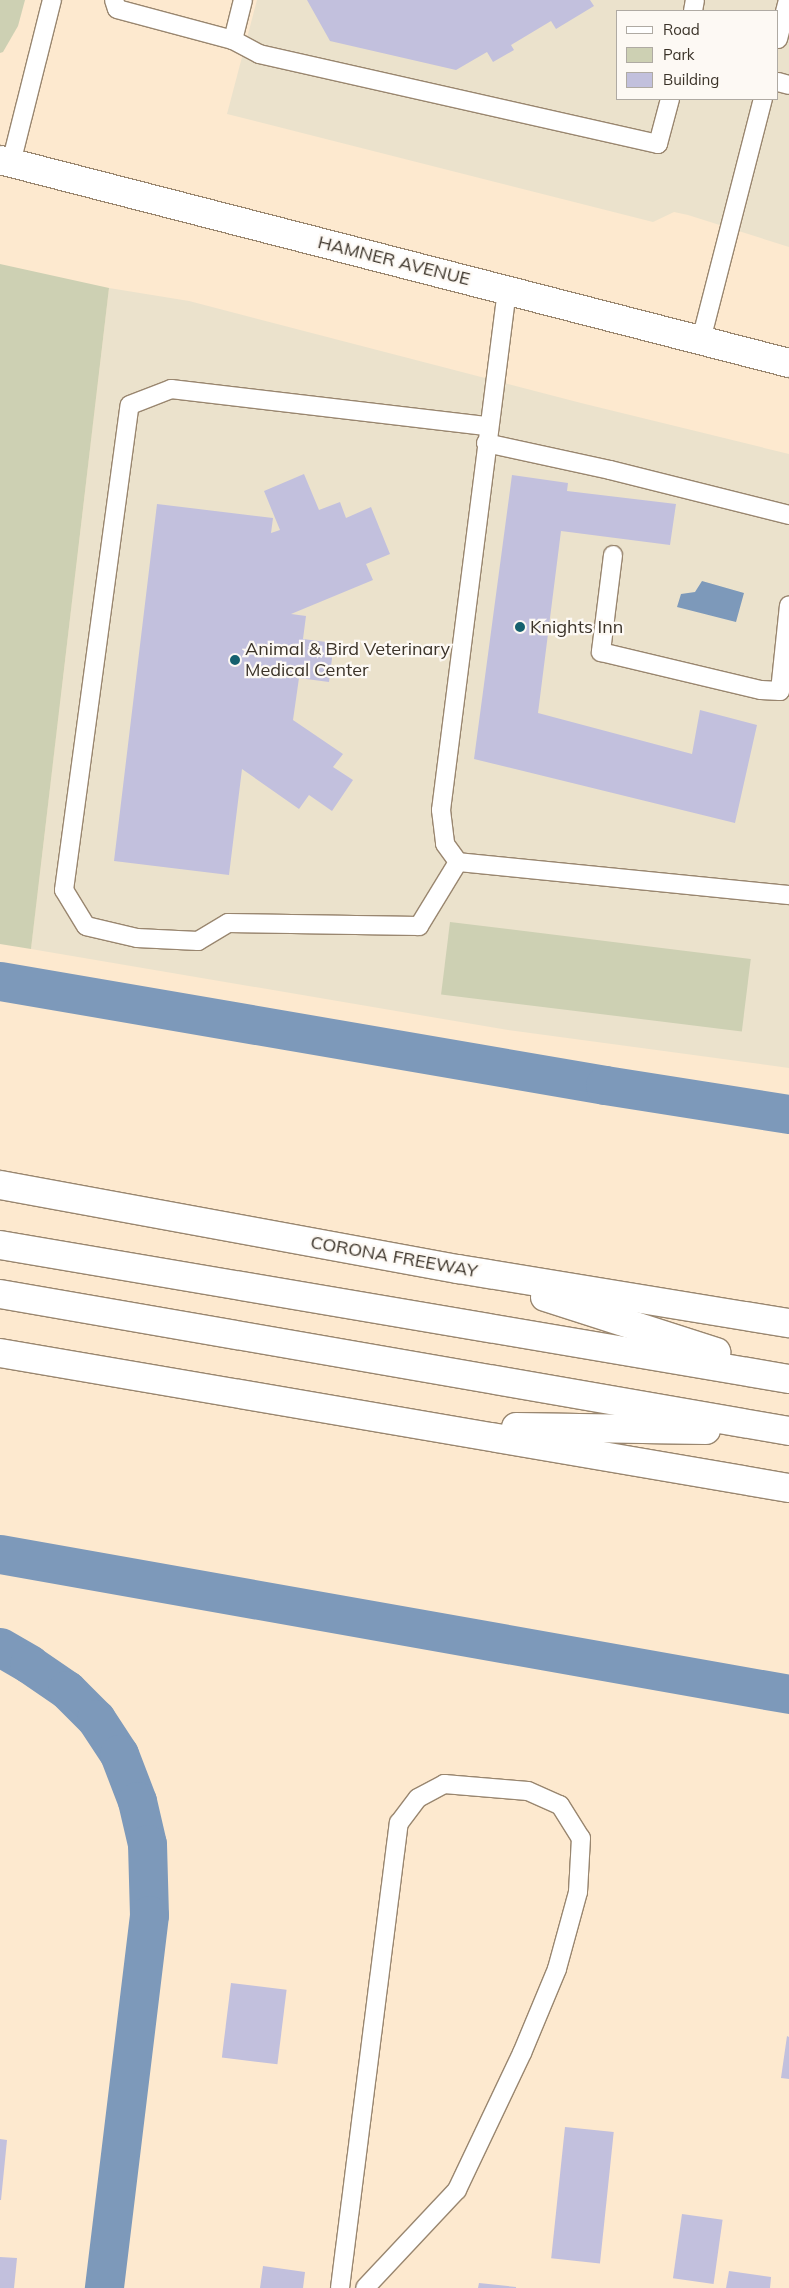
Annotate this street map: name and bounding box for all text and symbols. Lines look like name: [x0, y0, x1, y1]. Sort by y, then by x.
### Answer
legend: [616, 10, 779, 100]
text: Road: [663, 20, 700, 39]
text: Park: [663, 45, 695, 64]
text: Building: [663, 70, 719, 89]
street label: HAMNER AVENUE: [316, 232, 472, 290]
place label: Knights Inn: [530, 616, 623, 638]
marker: Knights Inn: [514, 621, 526, 633]
place label: Animal & Bird Veterinary Medical Center: [245, 639, 450, 682]
marker: Animal & Bird Veterinary Medical Center: [229, 654, 241, 666]
street label: CORONA FREEWAY: [309, 1232, 479, 1282]

